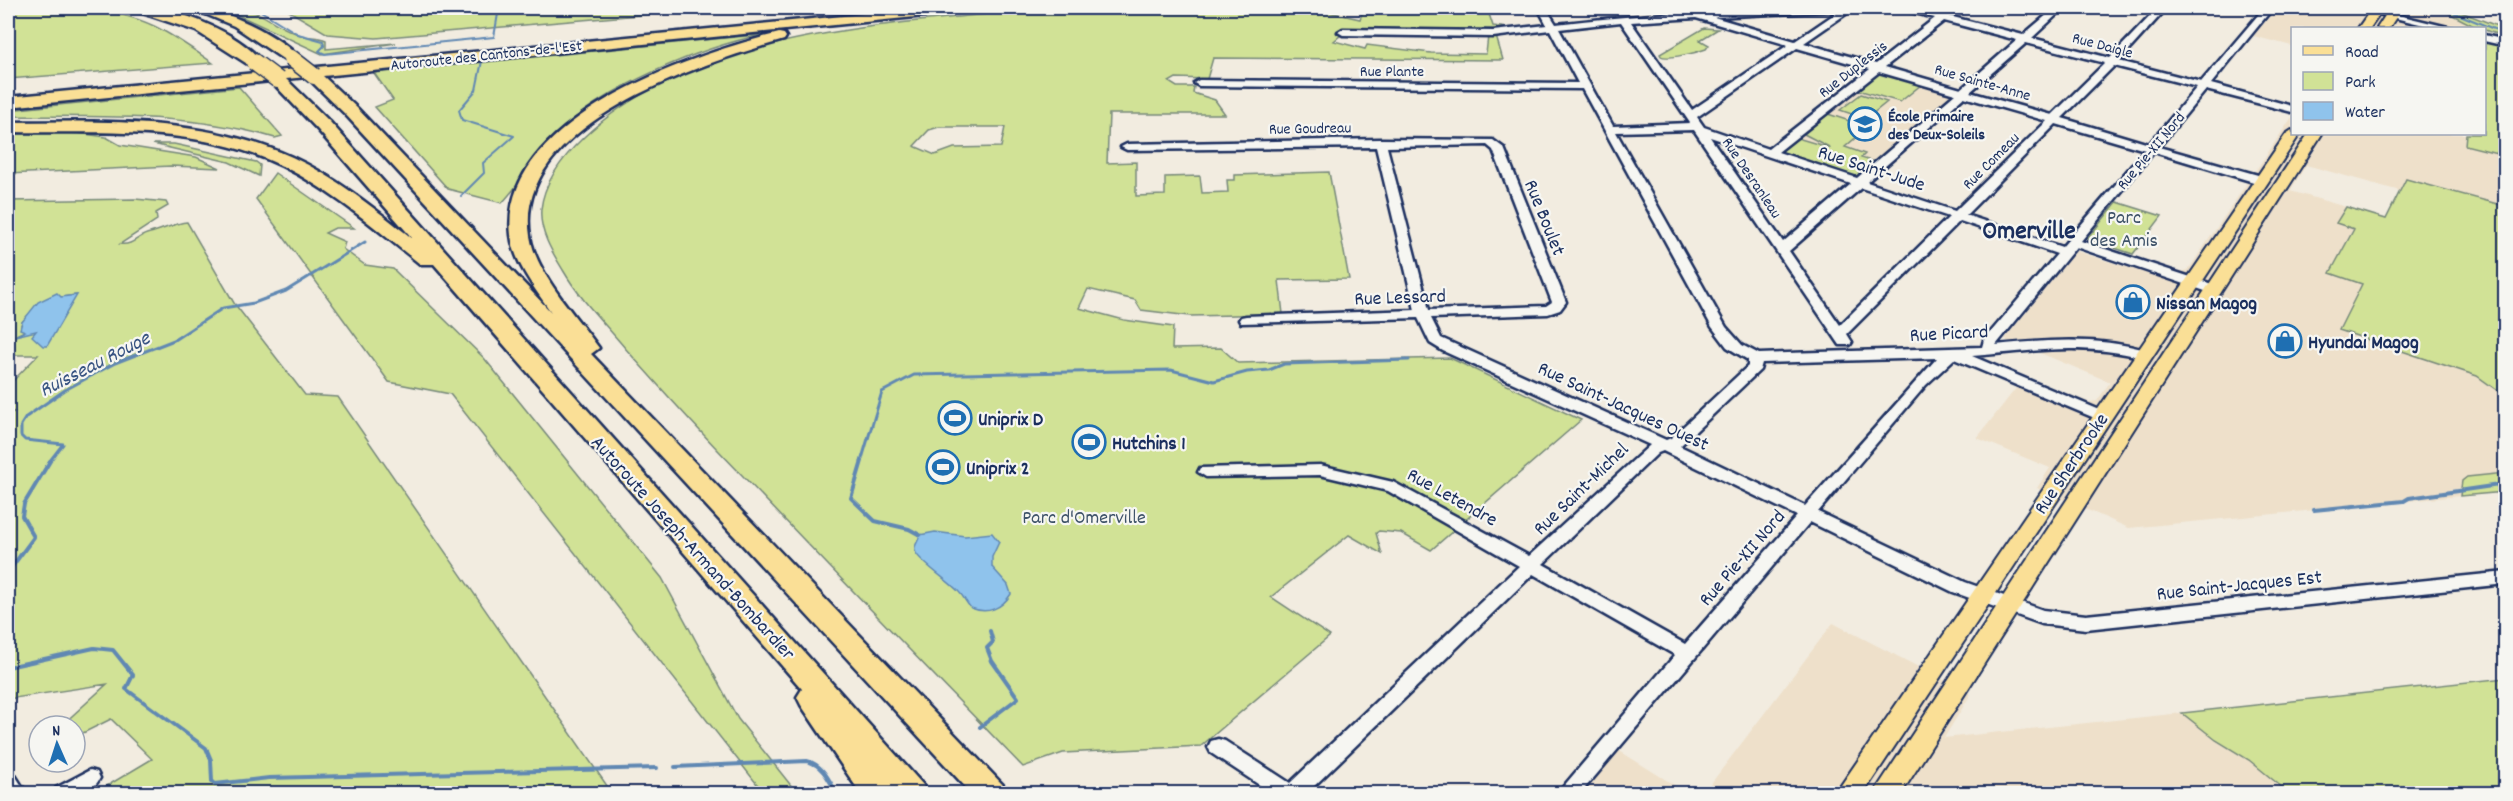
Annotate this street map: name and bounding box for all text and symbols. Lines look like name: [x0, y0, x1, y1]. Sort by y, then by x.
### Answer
street label: Rue Daigle: [2069, 27, 2135, 66]
legend: [2291, 27, 2486, 135]
street label: Autoroute des Cantons-de-l'Est: [389, 35, 583, 78]
street label: Rue Duplessis: [1814, 36, 1893, 104]
text: Road: [2345, 41, 2379, 66]
street label: Rue Sainte-Anne: [1931, 59, 2033, 108]
street label: Rue Plante: [1360, 61, 1424, 84]
text: Park: [2345, 71, 2376, 96]
text: Water: [2345, 101, 2385, 126]
school or university icon: École Primaire des Deux-Soleils: [1847, 106, 1883, 142]
place label: École Primaire des Deux-Soleils: [1888, 106, 1985, 147]
street label: Rue Pie-XII Nord: [2112, 108, 2192, 196]
street label: Rue Goudreau: [1269, 117, 1352, 142]
street label: Rue Comeau: [1958, 128, 2026, 196]
street label: Rue Desranleau: [1715, 133, 1787, 224]
street label: Rue Saint-Jude: [1814, 139, 1928, 200]
street label: Rue Boulet: [1515, 176, 1571, 260]
park label: Parc des Amis: [2090, 205, 2158, 256]
district label: Omerville: [1982, 214, 2076, 251]
street label: Rue Lessard: [1354, 283, 1446, 315]
shop icon: Nissan Magog: [2115, 284, 2151, 320]
place label: Nissan Magog: [2156, 291, 2257, 319]
street label: Rue Picard: [1909, 319, 1989, 351]
shop icon: Hyundai Magog: [2267, 323, 2303, 359]
water label: Ruisseau Rouge: [35, 324, 158, 406]
place label: Hyundai Magog: [2308, 330, 2419, 358]
street label: Rue Saint-Jacques Ouest: [1533, 356, 1713, 460]
sports icon: Uniprix D: [937, 400, 973, 436]
place label: Uniprix D: [978, 407, 1044, 435]
street label: Rue Sherbrooke: [2028, 408, 2117, 521]
sports icon: Hutchins 1: [1071, 424, 1107, 460]
street label: Autoroute Joseph-Armand-Bombardier: [583, 430, 801, 668]
place label: Hutchins 1: [1112, 431, 1186, 459]
street label: Rue Saint-Michel: [1528, 437, 1636, 543]
sports icon: Uniprix 2: [925, 449, 961, 485]
place label: Uniprix 2: [966, 456, 1030, 484]
street label: Rue Letendre: [1401, 462, 1502, 535]
park label: Parc d'Omerville: [1022, 505, 1146, 533]
street label: Rue Pie-XII Nord: [1693, 505, 1793, 613]
street label: Rue Saint-Jacques Est: [2155, 564, 2323, 610]
north arrow: [27, 714, 87, 774]
text: N: [52, 720, 61, 743]

